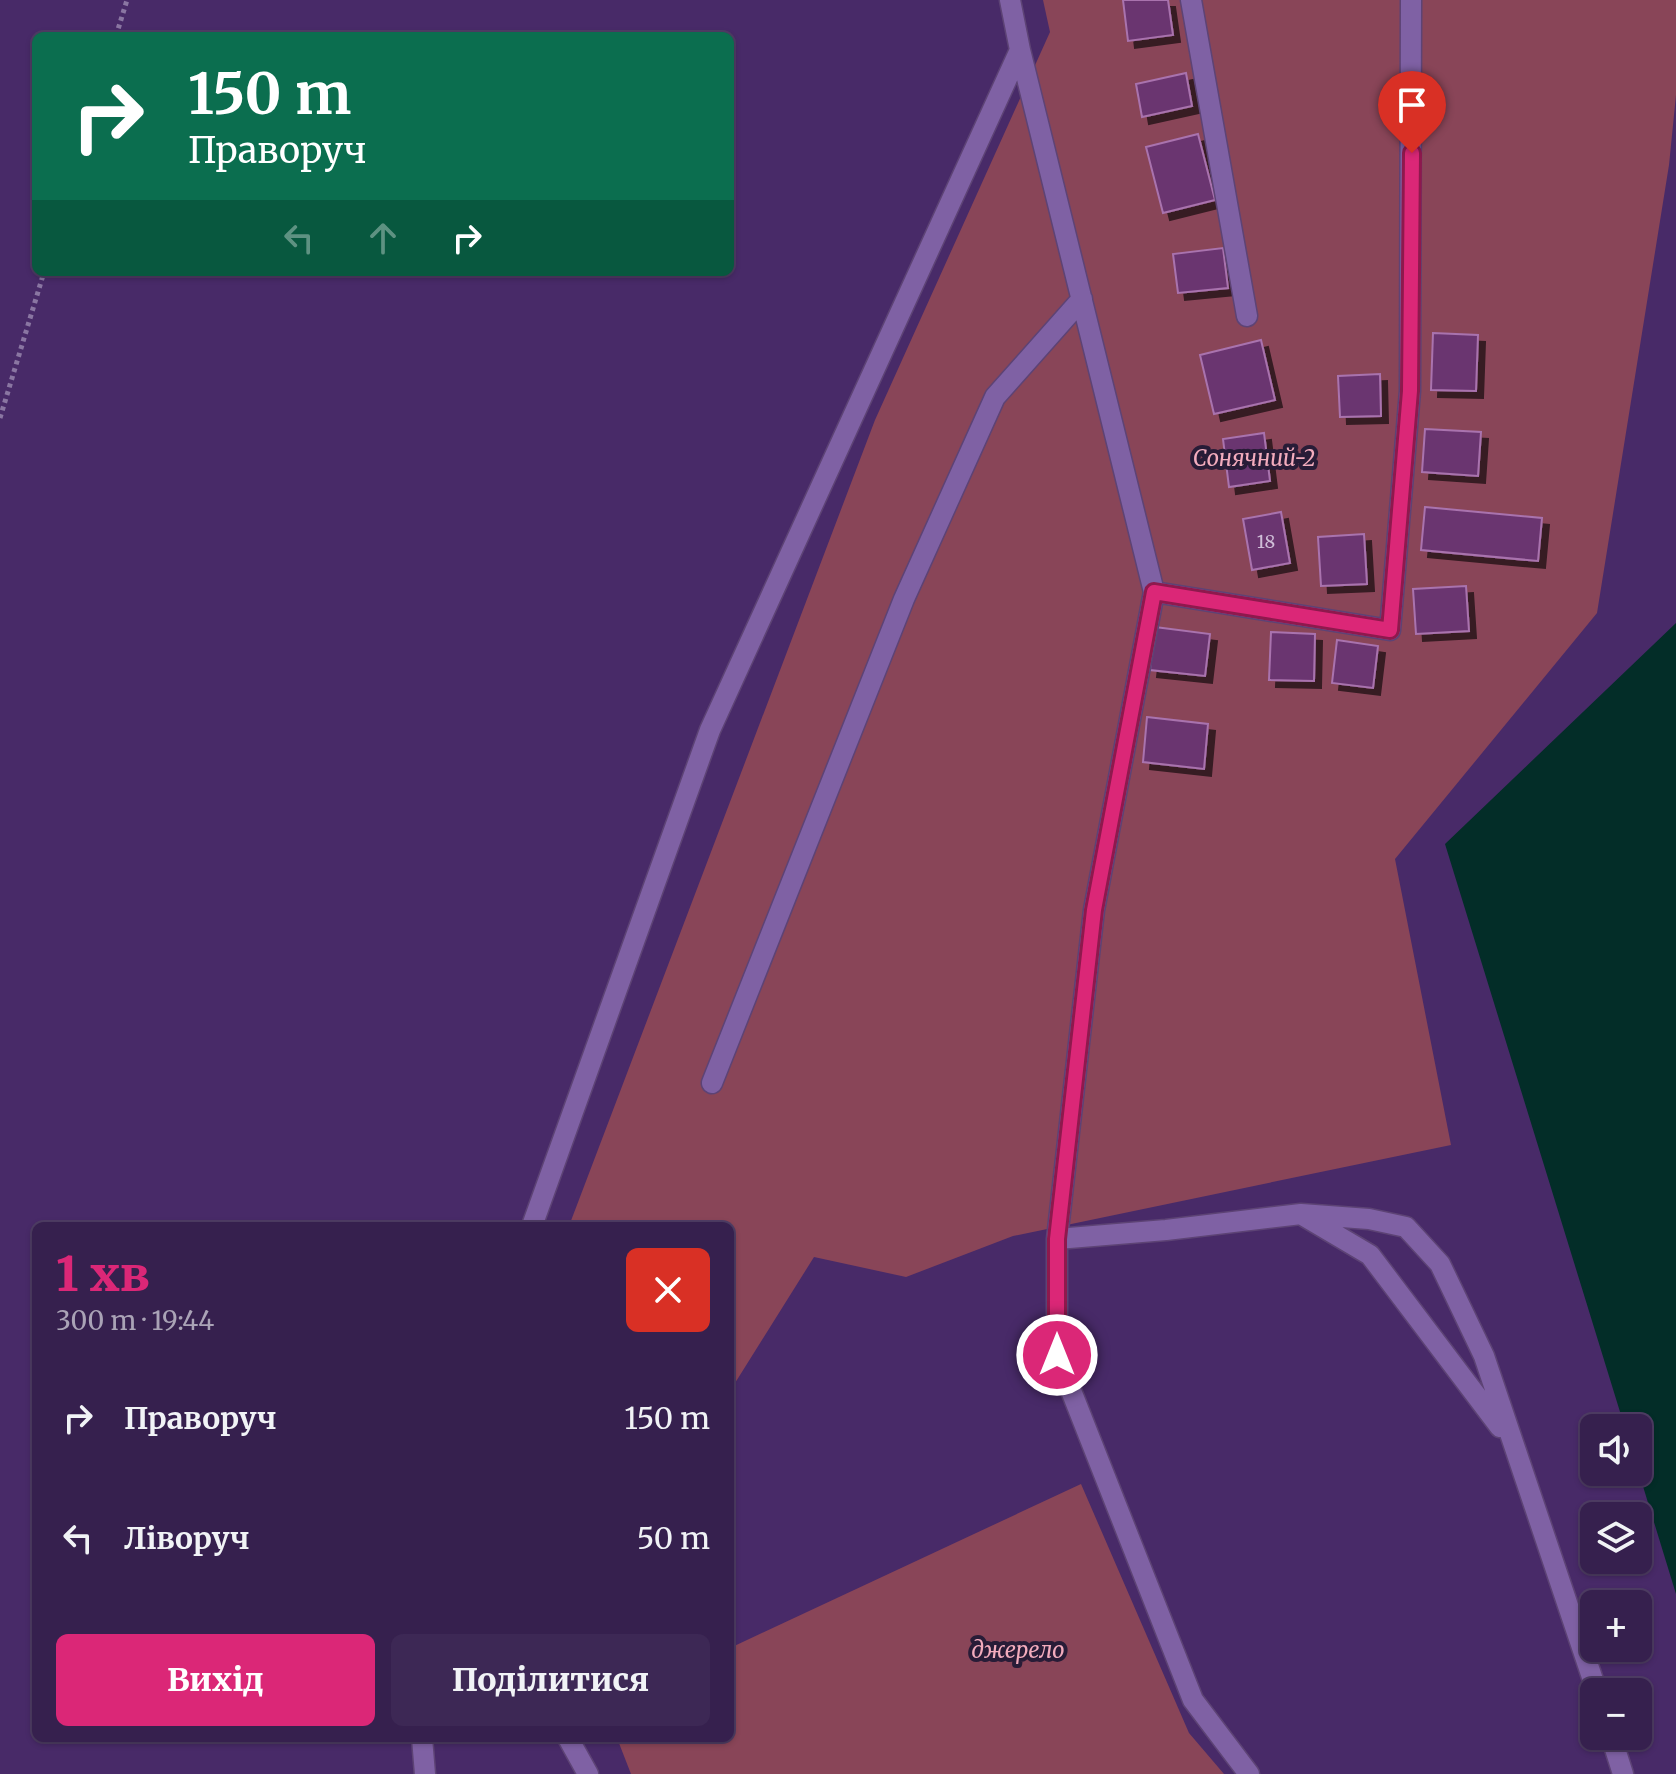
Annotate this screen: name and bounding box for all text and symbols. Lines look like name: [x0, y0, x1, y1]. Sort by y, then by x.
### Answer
text: 150 m: [188, 59, 351, 129]
icon: right: [56, 64, 160, 168]
pin: [1378, 71, 1446, 153]
icon: arrive: [1390, 83, 1434, 127]
text: Праворуч: [188, 128, 366, 173]
icon: left: [277, 216, 321, 260]
icon: ahead: [361, 216, 405, 260]
icon: right: [445, 216, 489, 260]
park label: Сонячний-2: [1193, 444, 1315, 472]
house number: 18: [1257, 530, 1275, 553]
text: 1 хв: [56, 1244, 150, 1304]
button: close: [626, 1248, 710, 1332]
text: 300 m · 19:44: [56, 1304, 214, 1337]
position arrow: [1015, 1313, 1099, 1397]
icon: right: [56, 1396, 100, 1440]
text: Праворуч: [124, 1399, 277, 1437]
text: 150 m: [624, 1399, 710, 1437]
map controls: [1580, 1414, 1652, 1750]
button: sound: [1580, 1414, 1652, 1486]
button: layers: [1580, 1502, 1652, 1574]
icon: left: [56, 1516, 100, 1560]
text: Ліворуч: [124, 1519, 250, 1557]
text: 50 m: [637, 1519, 710, 1557]
button: +: [1580, 1590, 1652, 1662]
button: Вихід: [56, 1634, 375, 1726]
button: Поділитися: [391, 1634, 710, 1726]
park label: джерело: [971, 1636, 1065, 1664]
button: −: [1580, 1678, 1652, 1750]

